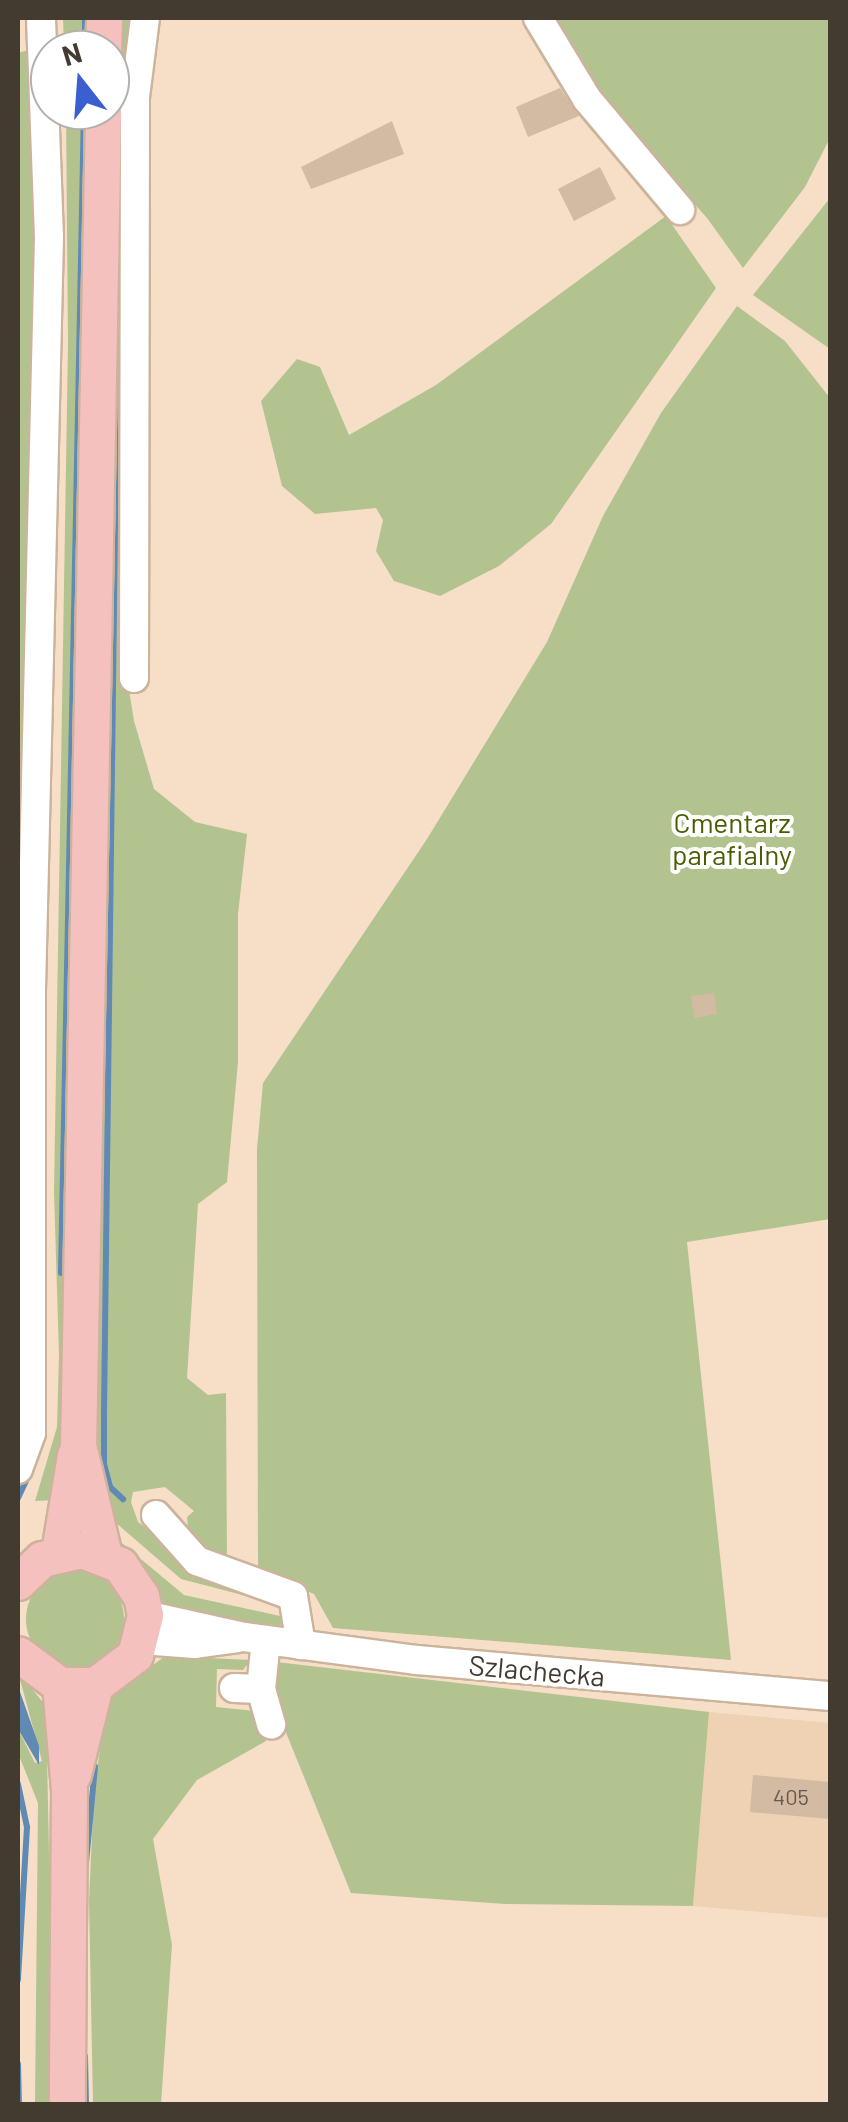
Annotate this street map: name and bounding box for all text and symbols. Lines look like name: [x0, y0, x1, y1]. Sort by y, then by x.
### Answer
north arrow: [30, 30, 130, 130]
text: N: [58, 34, 86, 72]
park label: Cmentarz parafialny: [672, 805, 792, 871]
street label: Szlachecka: [468, 1647, 606, 1693]
house number: 405: [773, 1784, 809, 1810]

